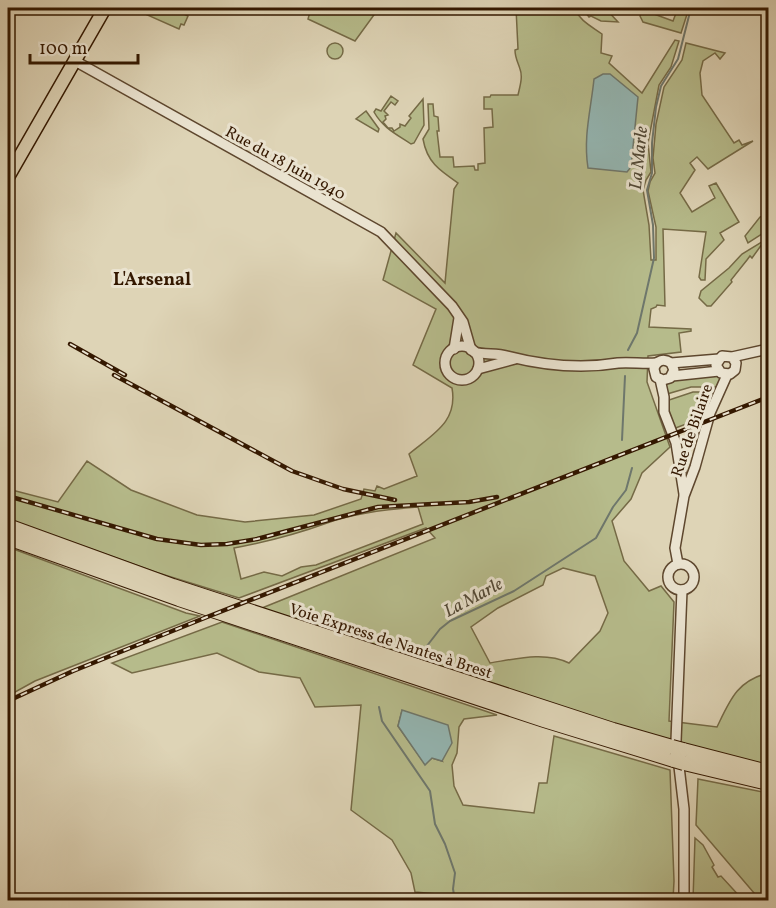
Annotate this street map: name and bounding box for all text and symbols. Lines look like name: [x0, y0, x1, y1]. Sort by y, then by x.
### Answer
scale bar: [30, 27, 138, 65]
text: 100 m: [39, 37, 88, 62]
street label: Rue du 18 Juin 1940: [221, 122, 349, 206]
water label: La Marle: [624, 125, 655, 191]
district label: L'Arsenal: [113, 268, 191, 293]
street label: Rue de Bilaire: [667, 381, 719, 480]
water label: La Marle: [440, 572, 508, 624]
street label: Voie Express de Nantes à Brest: [286, 599, 495, 685]

